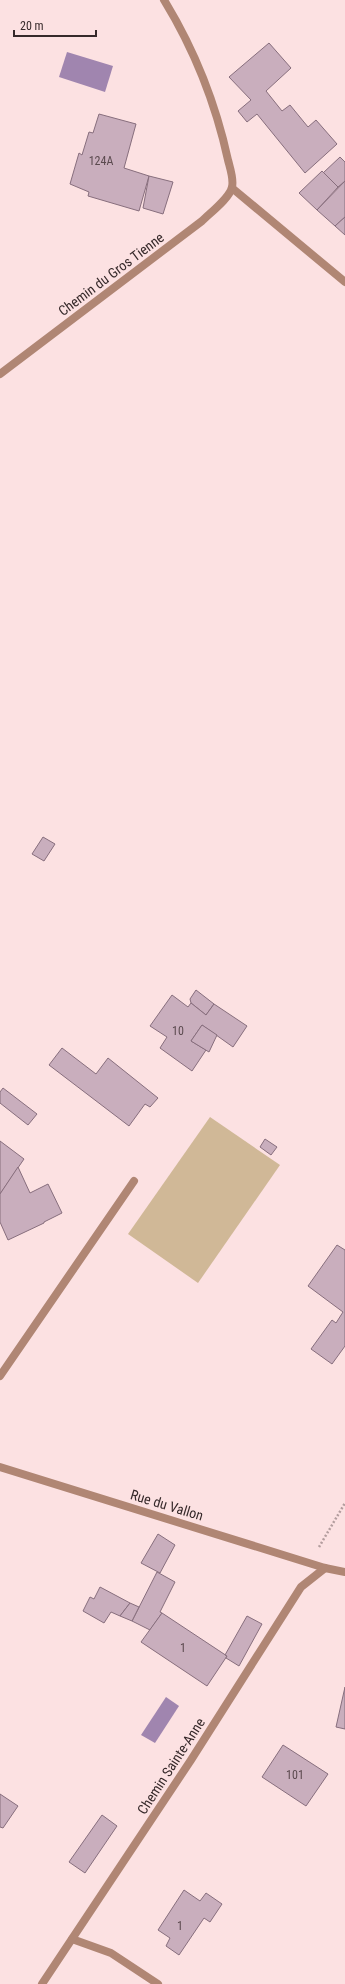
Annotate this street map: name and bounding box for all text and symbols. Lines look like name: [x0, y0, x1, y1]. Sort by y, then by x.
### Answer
scale bar: [14, 12, 96, 38]
text: 20 m: [20, 19, 44, 33]
house number: 124A: [89, 154, 113, 168]
street label: Chemin du Gros Tienne: [55, 229, 167, 319]
house number: 10: [172, 1024, 184, 1038]
street label: Rue du Vallon: [129, 1486, 205, 1524]
house number: 1: [180, 1641, 186, 1655]
street label: Chemin Sainte-Anne: [134, 1715, 208, 1817]
house number: 101: [286, 1768, 304, 1782]
house number: 1: [177, 1919, 183, 1933]

